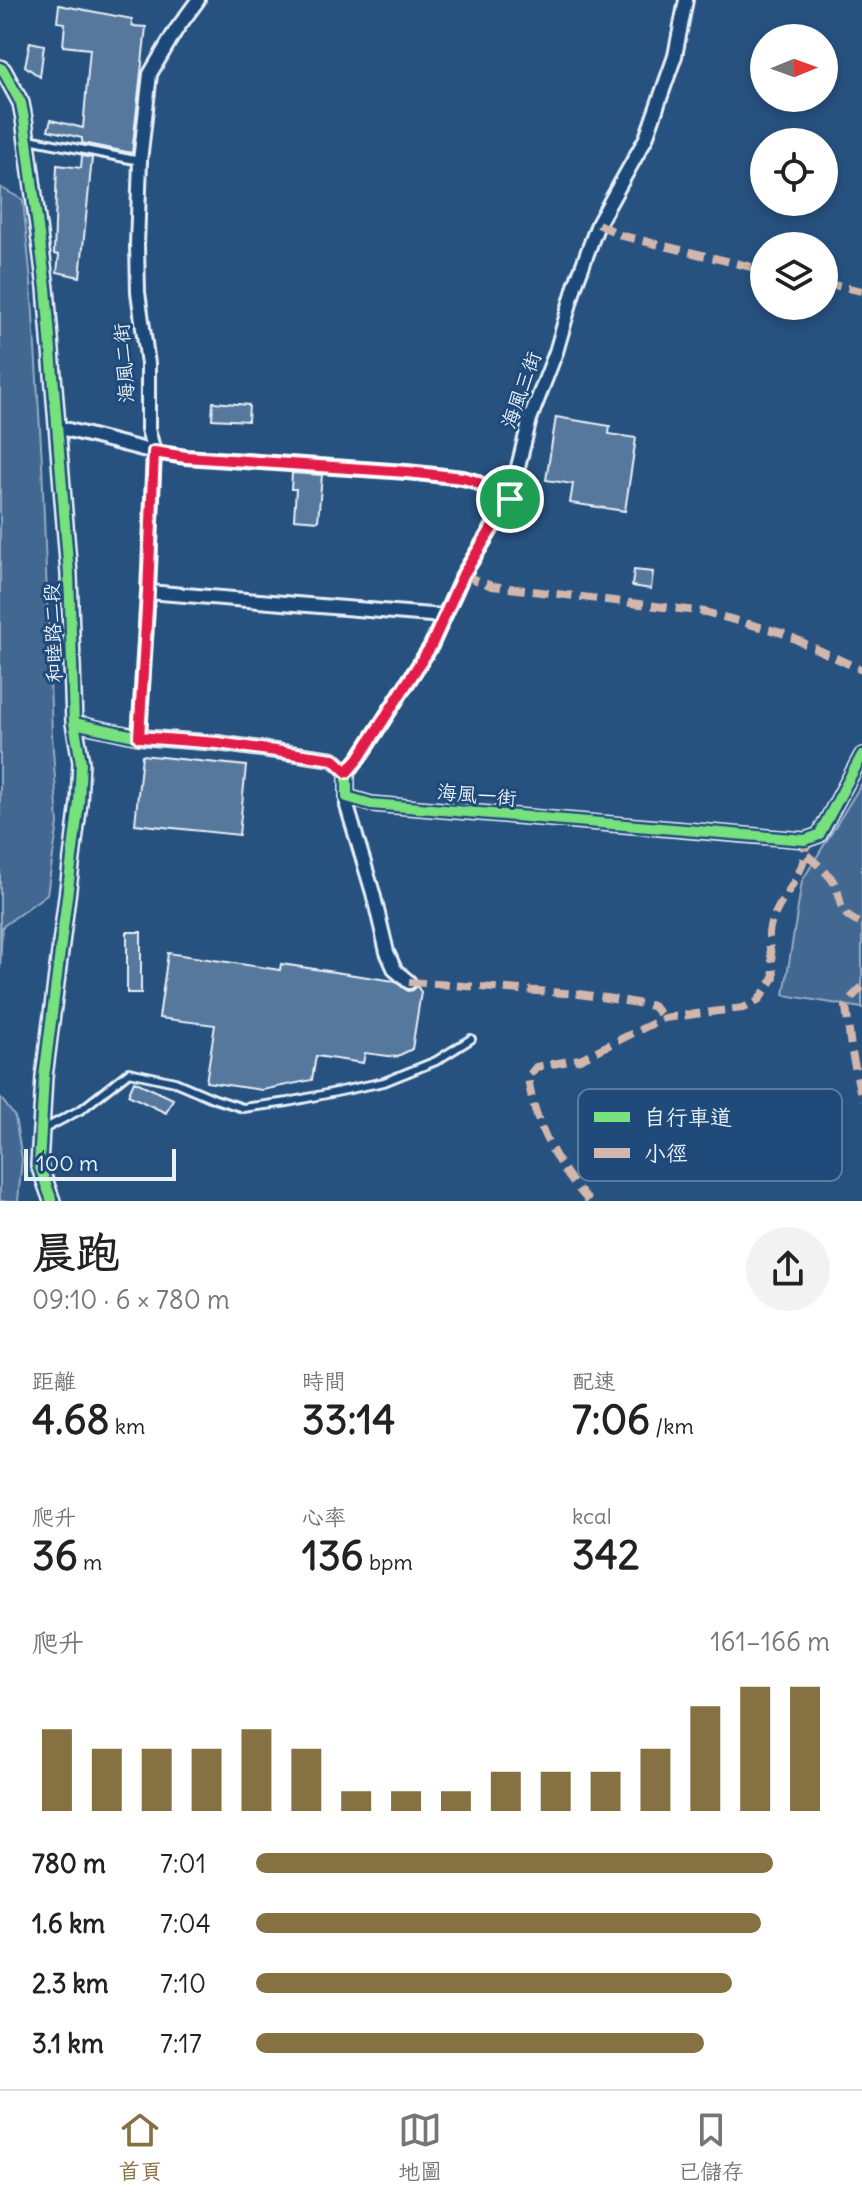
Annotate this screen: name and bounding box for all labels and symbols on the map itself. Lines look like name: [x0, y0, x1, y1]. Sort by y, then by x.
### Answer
north arrow: [750, 24, 838, 112]
street label: 海風二街: [108, 322, 139, 404]
street label: 海風三街: [495, 348, 546, 432]
pin: [476, 465, 544, 533]
street label: 和睦路二段: [38, 583, 67, 683]
street label: 海風一街: [436, 779, 518, 810]
legend: [578, 1089, 842, 1181]
text: 自行車道: [644, 1103, 732, 1131]
text: 小徑: [644, 1139, 688, 1167]
scale bar: [24, 1145, 176, 1181]

